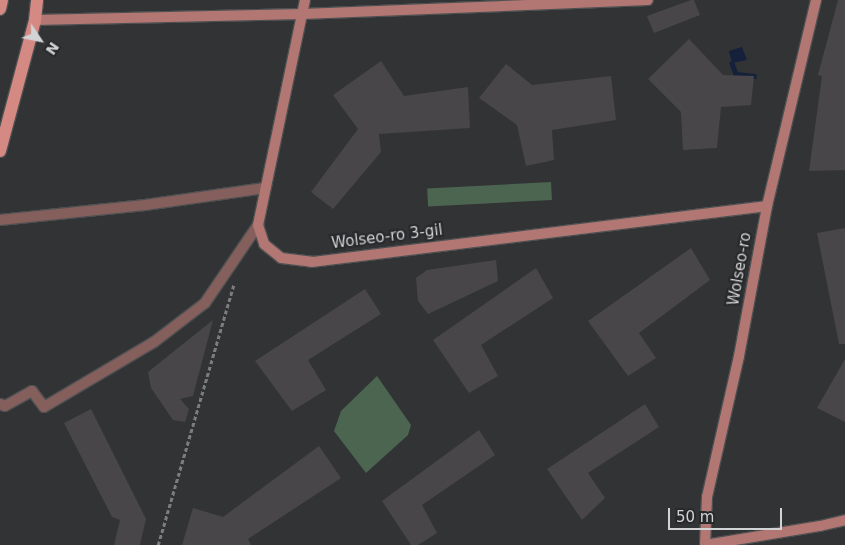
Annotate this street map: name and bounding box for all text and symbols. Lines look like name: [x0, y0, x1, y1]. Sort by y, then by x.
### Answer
north arrow: [15, 15, 65, 65]
text: N: [43, 39, 62, 58]
street label: Wolseo-ro 3-gil: [330, 221, 444, 253]
street label: Wolseo-ro: [725, 231, 755, 307]
scale bar: [670, 498, 784, 530]
text: 50 m: [676, 508, 714, 526]

